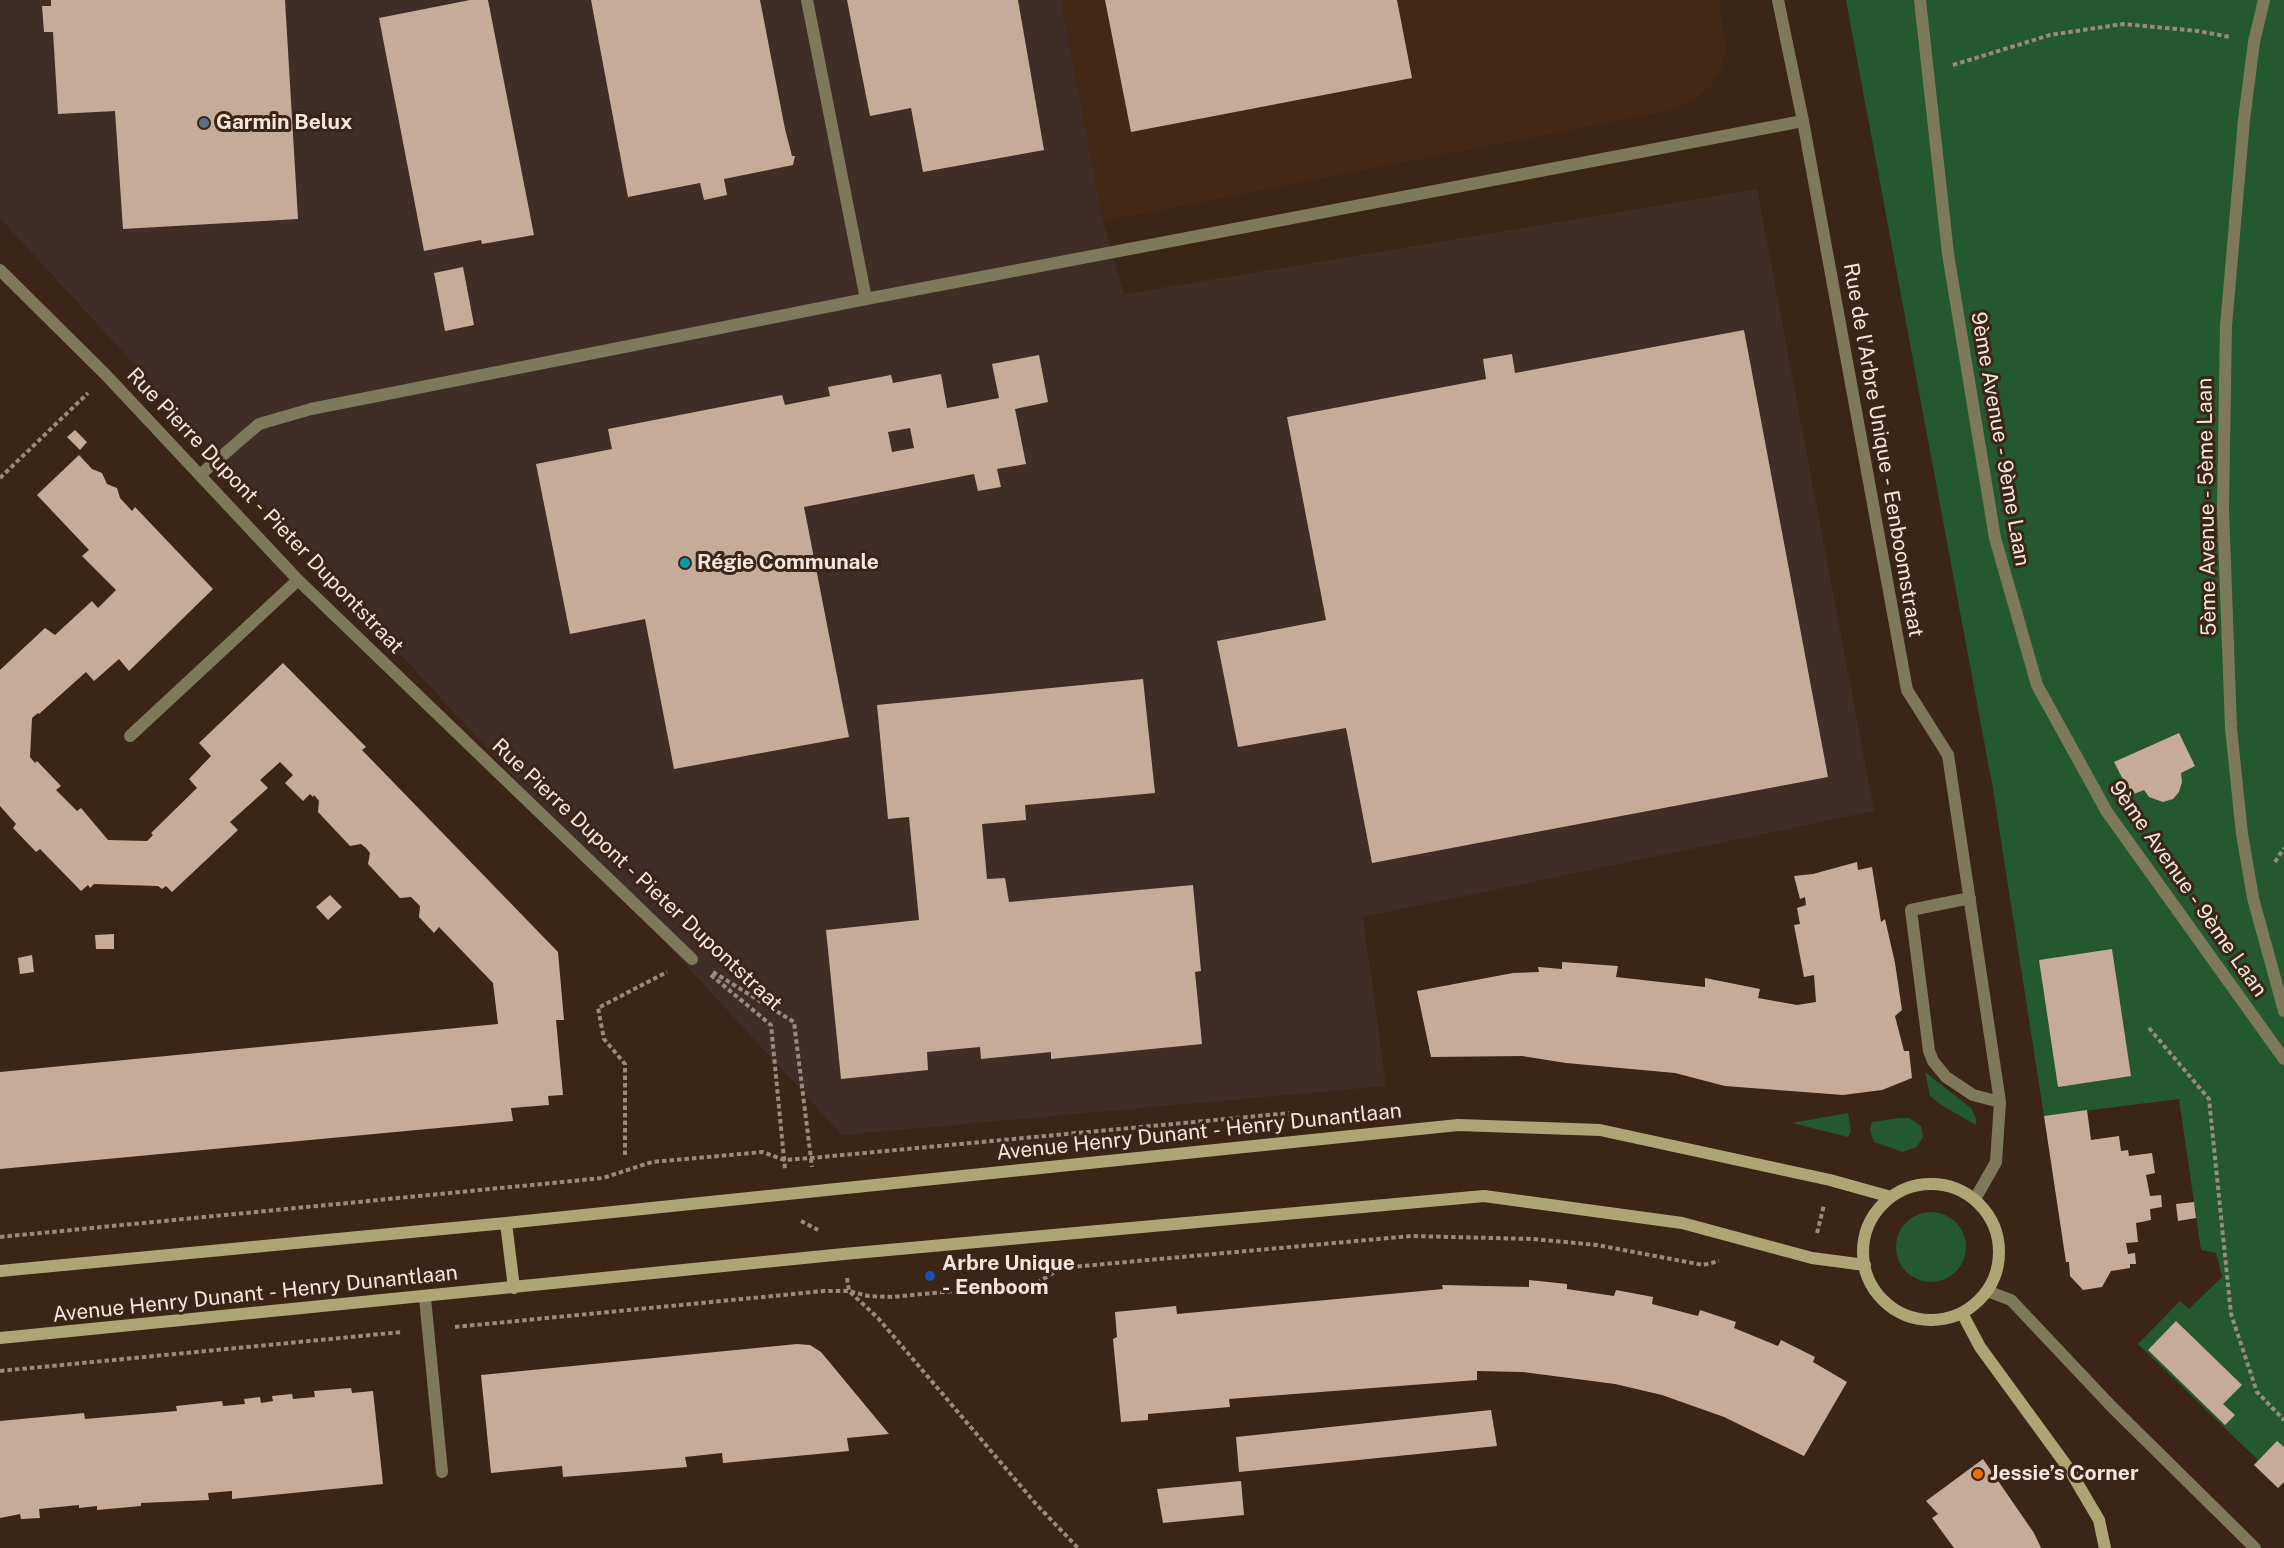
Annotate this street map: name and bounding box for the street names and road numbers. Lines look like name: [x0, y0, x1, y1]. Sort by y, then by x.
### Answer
street label: Rue de l'Arbre Unique - Eenboomstraat: [1838, 261, 1928, 639]
street label: 9ème Avenue - 9ème Laan: [1965, 310, 2035, 568]
street label: Rue Pierre Dupont - Pieter Dupontstraat: [121, 363, 409, 659]
street label: 5ème Avenue - 5ème Laan: [2192, 378, 2222, 636]
street label: Rue Pierre Dupont - Pieter Dupontstraat: [487, 734, 787, 1016]
street label: 9ème Avenue - 9ème Laan: [2104, 776, 2272, 1002]
street label: Avenue Henry Dunant - Henry Dunantlaan: [995, 1098, 1403, 1166]
street label: Avenue Henry Dunant - Henry Dunantlaan: [51, 1260, 459, 1328]

